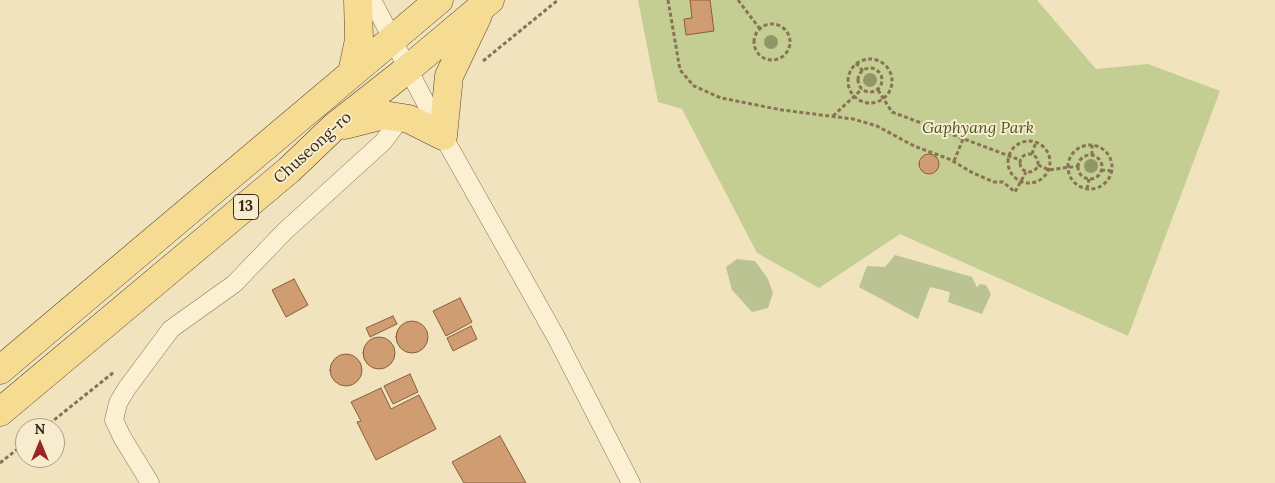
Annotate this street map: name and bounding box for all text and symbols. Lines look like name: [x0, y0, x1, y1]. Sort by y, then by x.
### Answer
street label: Chuseong-ro: [270, 108, 356, 188]
park label: Gaphyang Park: [922, 118, 1034, 138]
road number: 13: [234, 194, 258, 220]
north arrow: [15, 418, 65, 468]
text: N: [35, 420, 45, 438]

